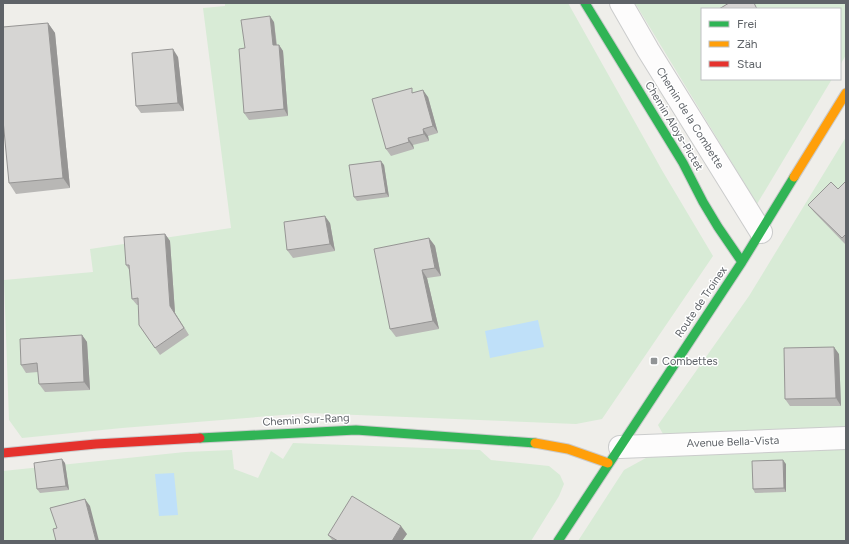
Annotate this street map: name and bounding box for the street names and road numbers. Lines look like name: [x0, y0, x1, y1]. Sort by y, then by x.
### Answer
street label: Chemin de la Combette: [653, 65, 727, 171]
street label: Chemin Aloys-Pictet: [642, 79, 706, 173]
street label: Route de Troinex: [672, 263, 730, 340]
street label: Chemin Sur-Rang: [262, 411, 350, 429]
street label: Avenue Bella-Vista: [686, 434, 780, 450]

